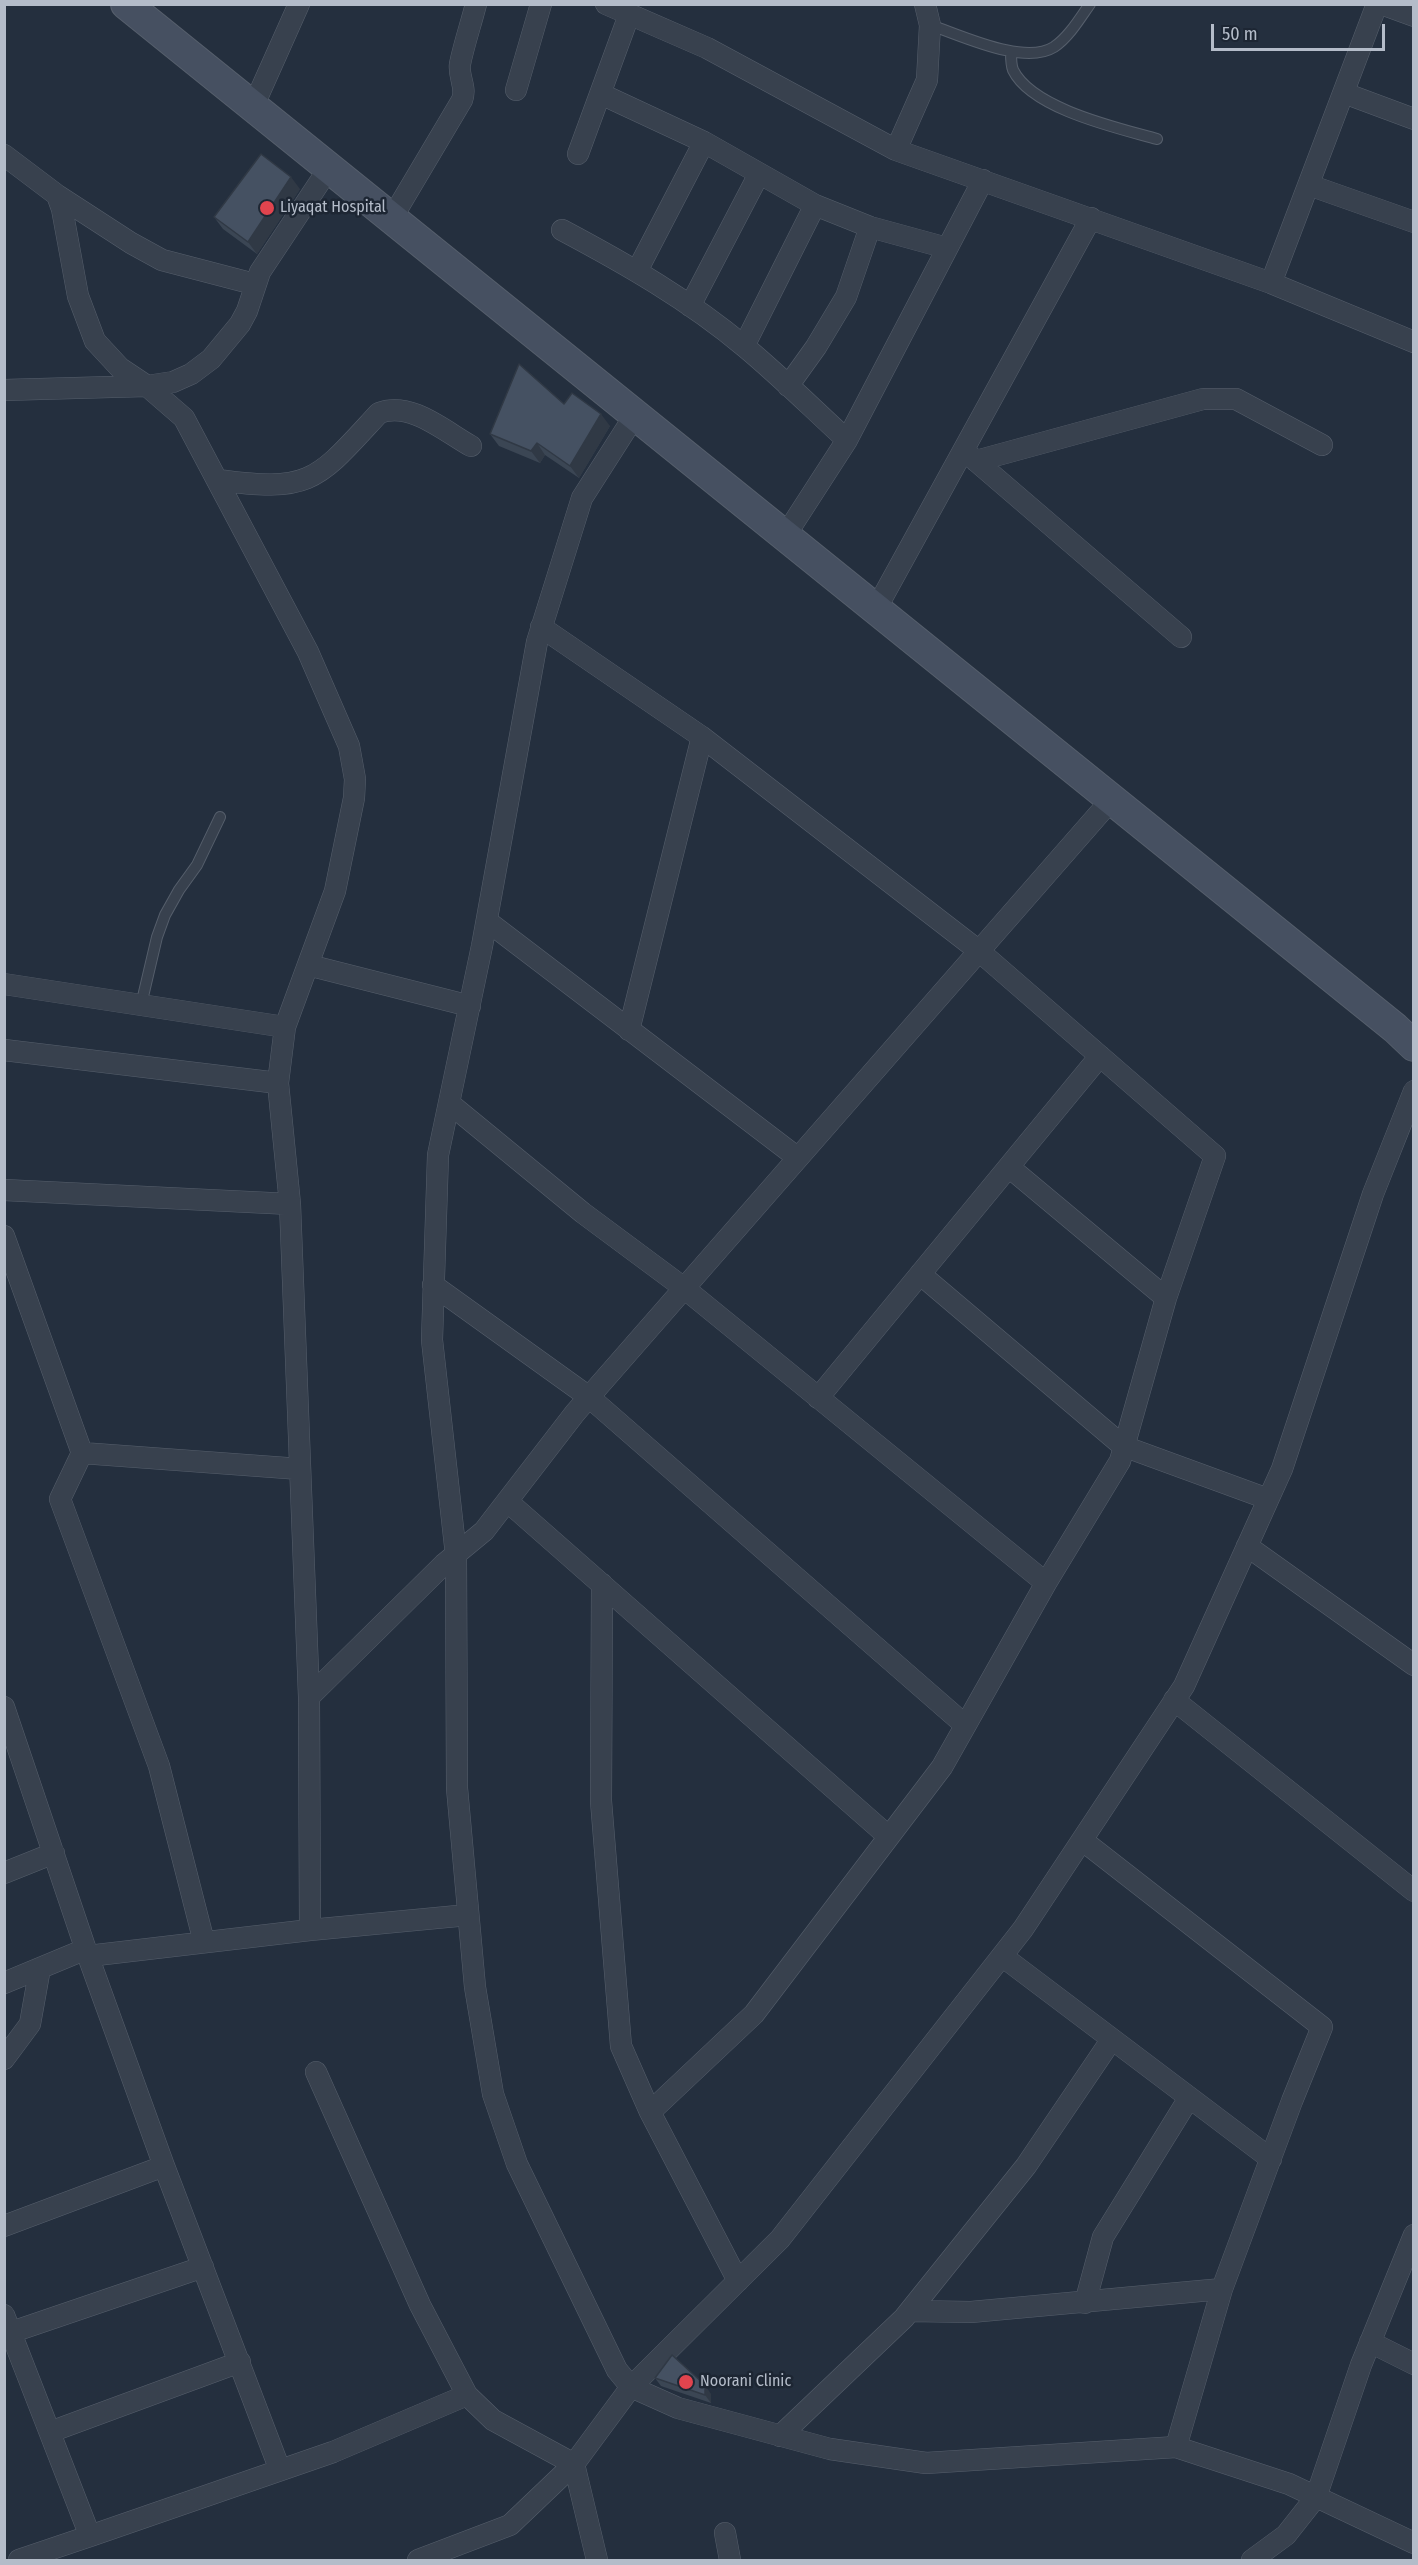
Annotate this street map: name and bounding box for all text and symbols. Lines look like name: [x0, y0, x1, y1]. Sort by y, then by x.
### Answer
scale bar: [1214, 12, 1388, 50]
text: 50 m: [1222, 23, 1258, 45]
place label: Liyaqat Hospital: [280, 198, 386, 218]
marker: Liyaqat Hospital: [258, 199, 276, 217]
place label: Noorani Clinic: [700, 2372, 791, 2392]
marker: Noorani Clinic: [677, 2373, 695, 2391]

